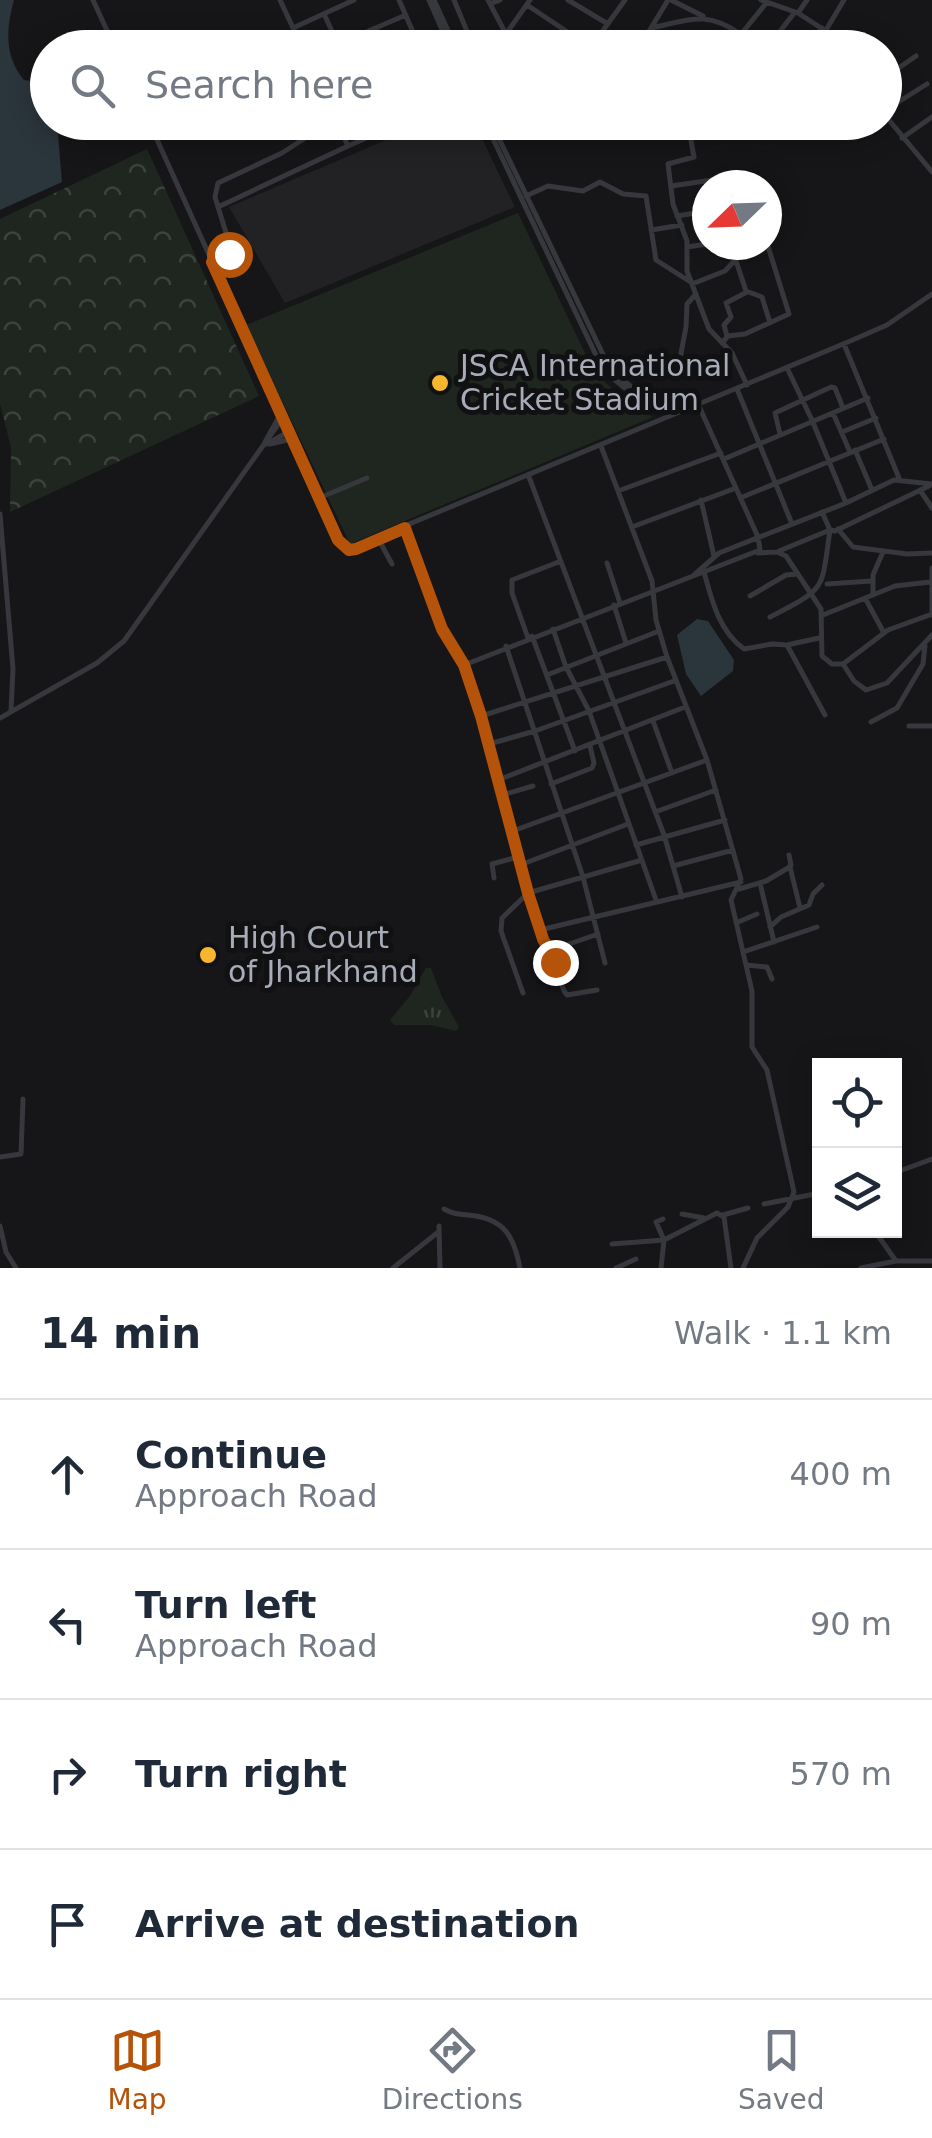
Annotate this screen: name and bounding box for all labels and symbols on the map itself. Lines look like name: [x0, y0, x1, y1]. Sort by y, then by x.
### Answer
north arrow: [692, 170, 782, 260]
route start: [207, 232, 253, 278]
place label: JSCA International Cricket Stadium: [458, 348, 730, 417]
marker: JSCA International Cricket Stadium: [429, 372, 451, 394]
place label: High Court of Jharkhand: [228, 920, 418, 989]
route end: [533, 940, 579, 986]
marker: High Court of Jharkhand: [197, 944, 219, 966]

